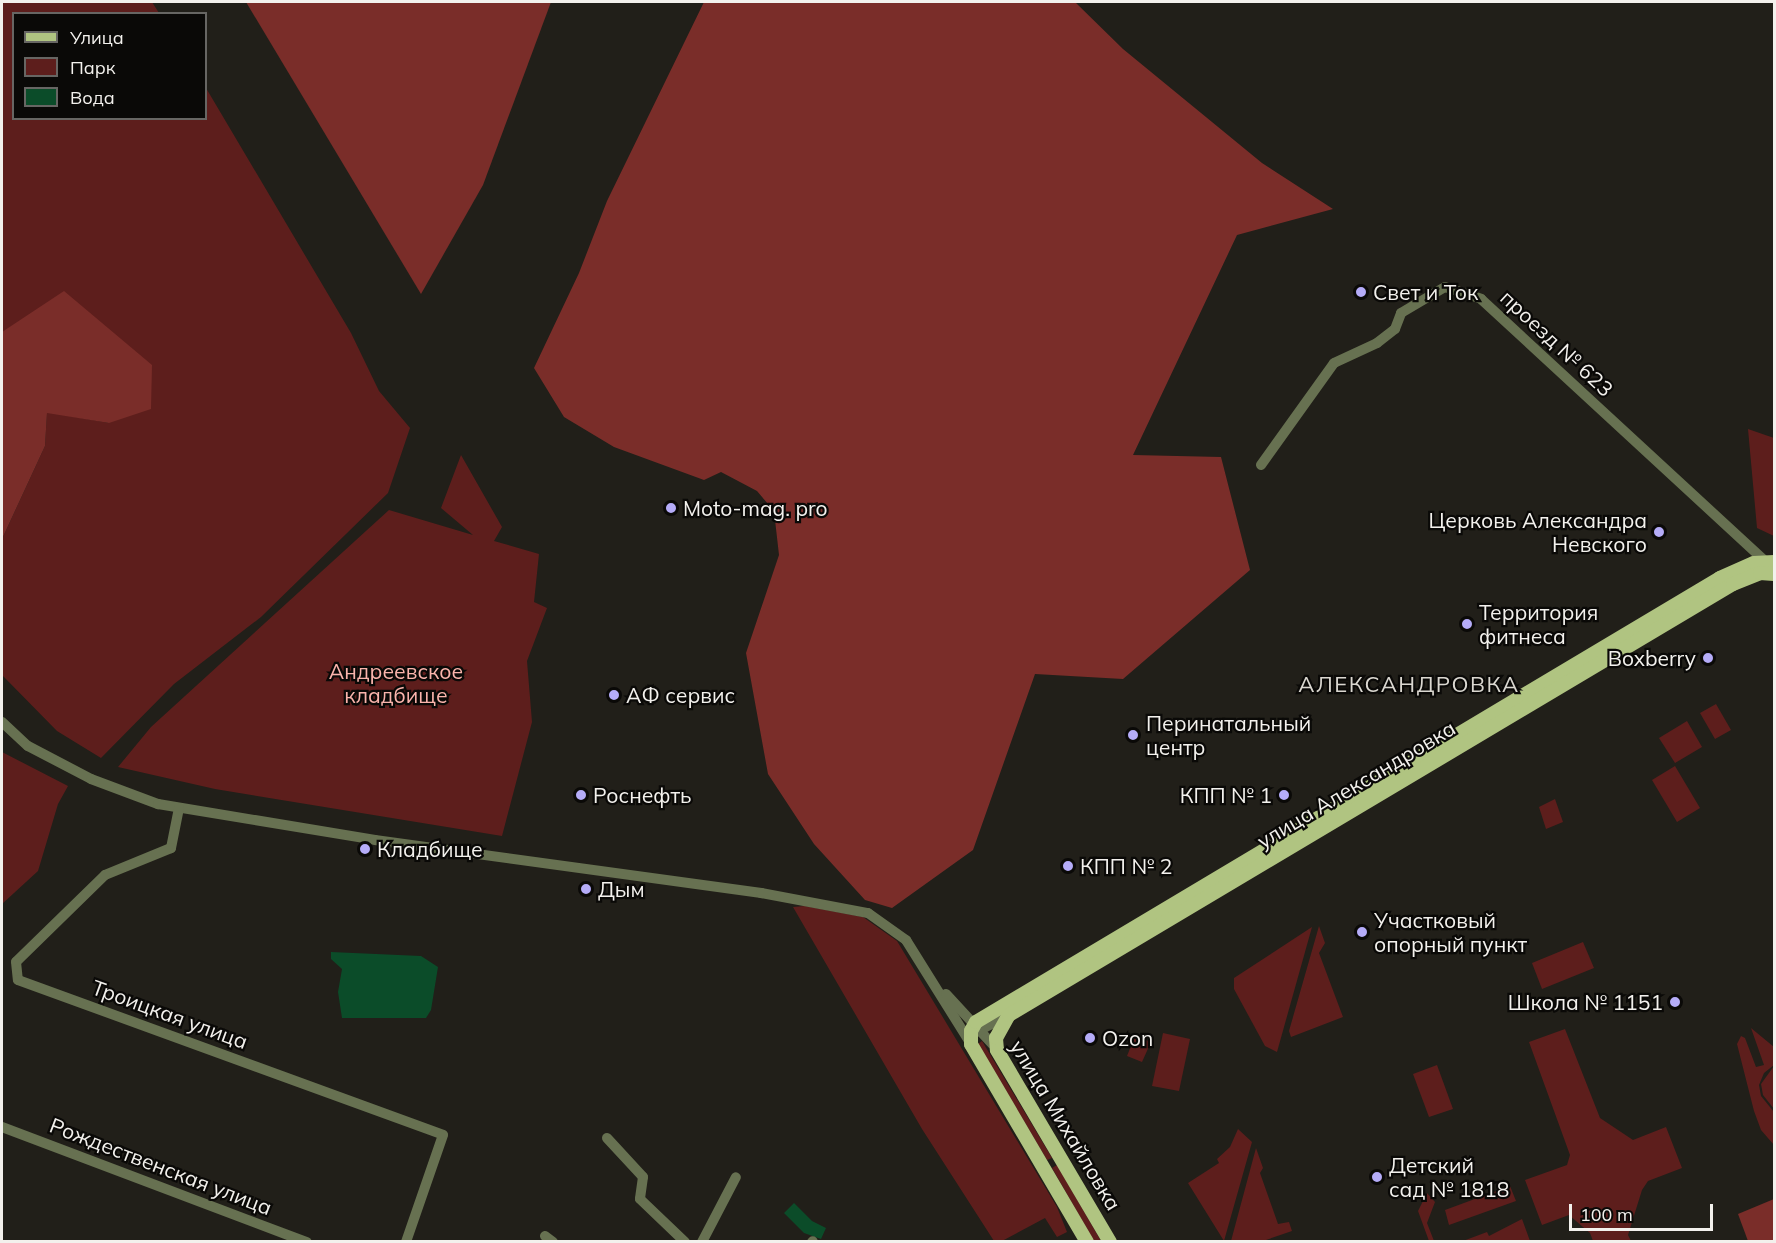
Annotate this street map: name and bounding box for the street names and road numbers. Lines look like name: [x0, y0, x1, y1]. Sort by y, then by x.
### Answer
street label: проезд № 623: [1496, 285, 1618, 401]
street label: улица Александровка: [1252, 715, 1460, 853]
street label: Троицкая улица: [89, 974, 251, 1054]
street label: улица Михайловка: [1005, 1035, 1127, 1215]
street label: Рождественская улица: [46, 1112, 276, 1220]

